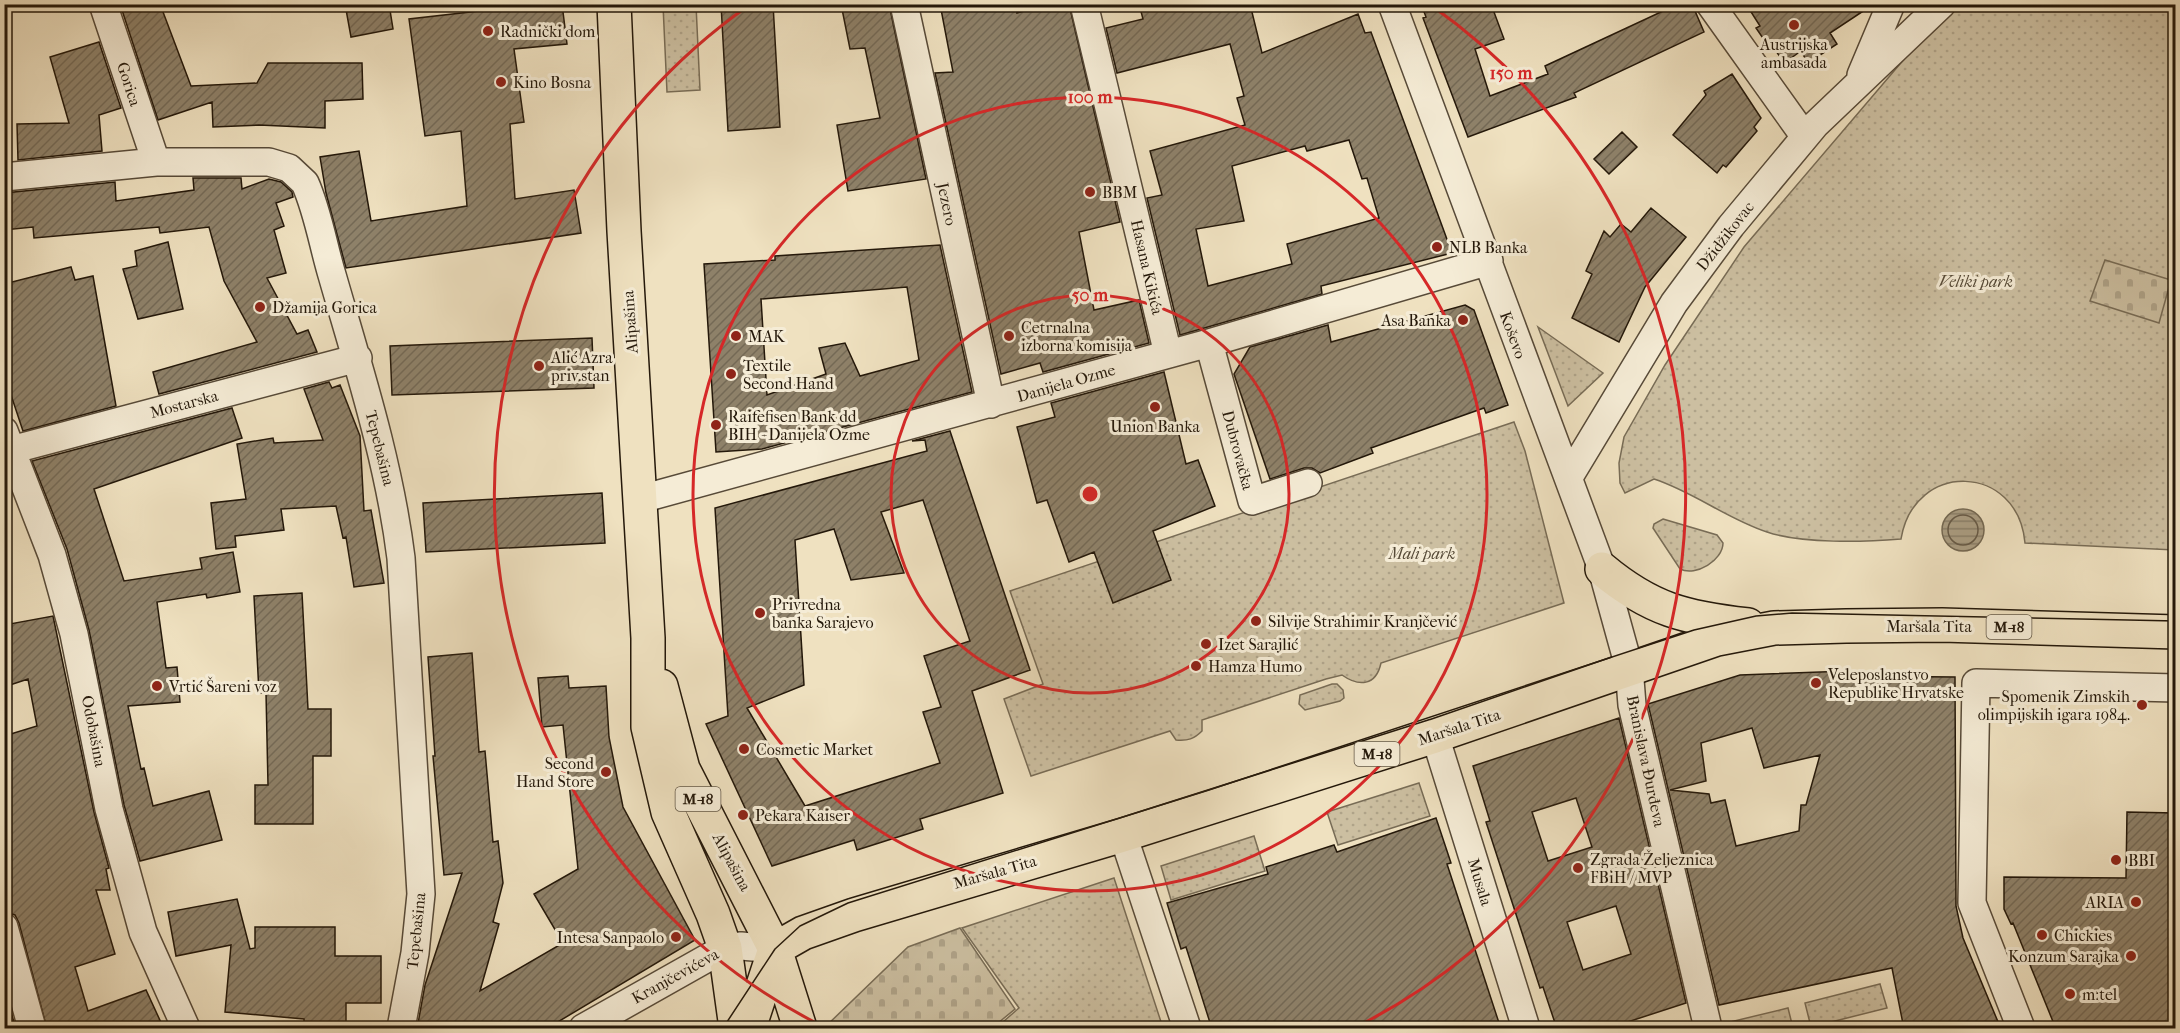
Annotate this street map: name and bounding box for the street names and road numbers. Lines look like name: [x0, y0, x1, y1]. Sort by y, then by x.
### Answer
street label: Gorica: [113, 60, 145, 109]
street label: Jezero: [933, 179, 961, 227]
street label: Džidžikovac: [1692, 198, 1758, 274]
street label: Hasana Kikića: [1127, 218, 1167, 317]
street label: Alipašina: [618, 289, 642, 355]
street label: Koševo: [1496, 309, 1530, 361]
street label: Danijela Ozme: [1015, 360, 1118, 406]
street label: Mostarska: [148, 386, 221, 422]
street label: Tepebašina: [361, 408, 399, 488]
street label: Dubrovačka: [1218, 408, 1258, 493]
road number: M-18: [1986, 615, 2032, 639]
street label: Maršala Tita: [1886, 617, 1972, 636]
street label: Branislava Đurđeva: [1623, 693, 1669, 829]
street label: Odobašina: [78, 694, 110, 769]
street label: Maršala Tita: [1415, 705, 1503, 749]
road number: M-18: [1354, 742, 1400, 766]
road number: M-18: [676, 787, 720, 811]
street label: Alipašina: [708, 829, 755, 895]
street label: Maršala Tita: [951, 851, 1039, 893]
street label: Musala: [1464, 856, 1496, 909]
street label: Tepebašina: [403, 891, 430, 970]
street label: Kranjčevićeva: [628, 944, 722, 1008]

